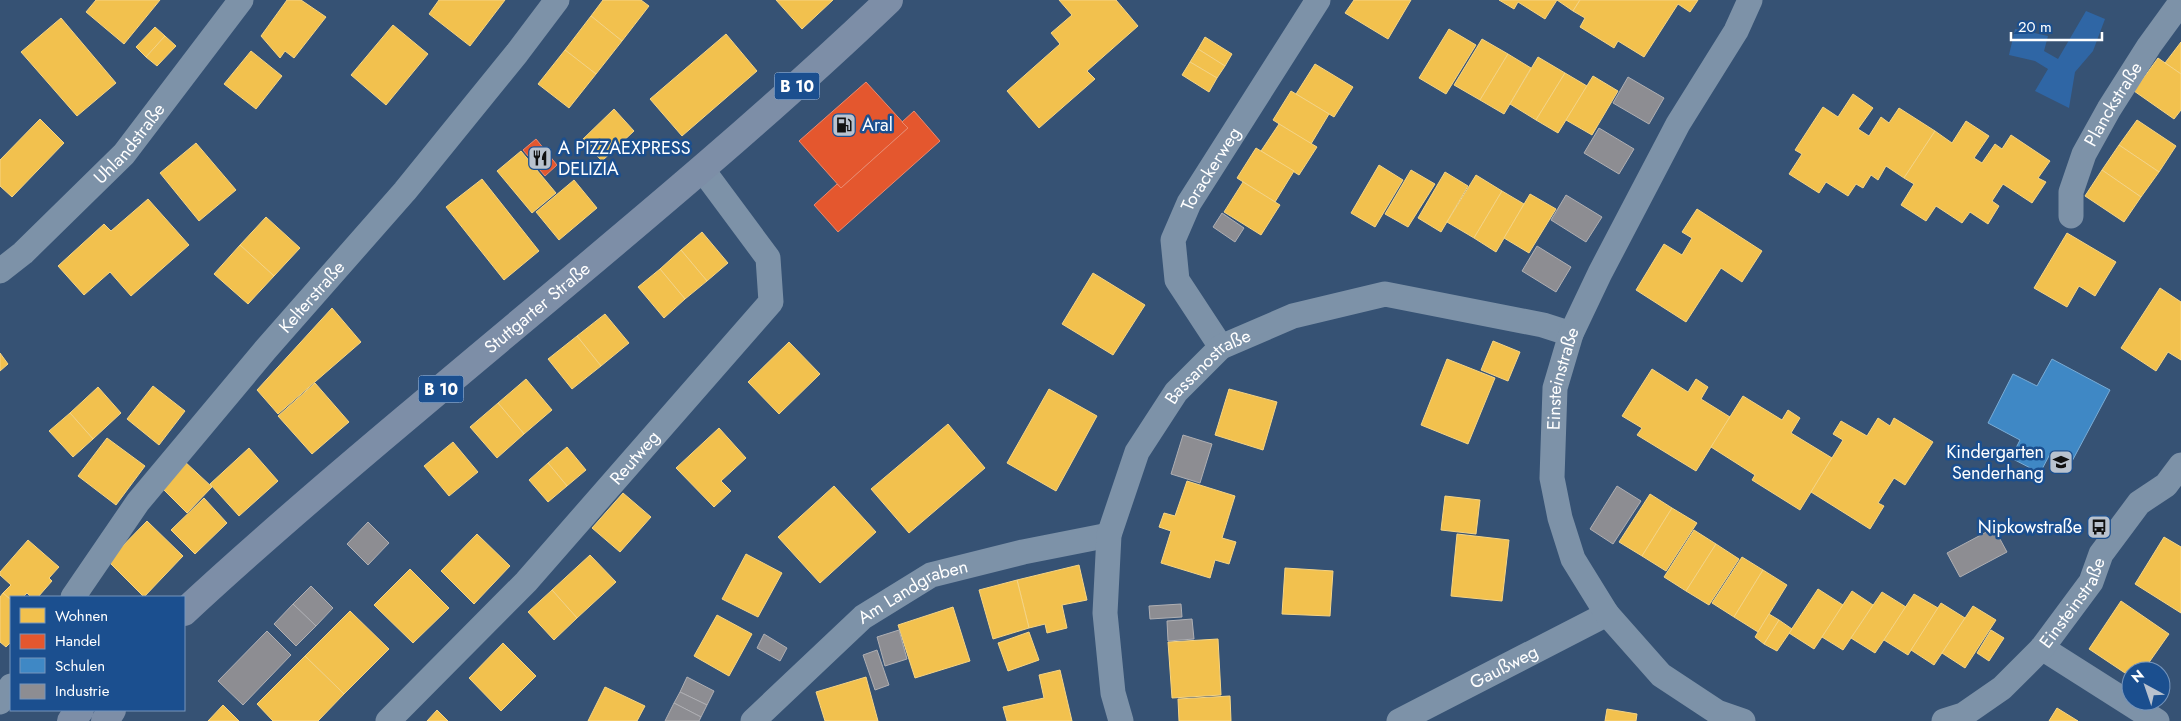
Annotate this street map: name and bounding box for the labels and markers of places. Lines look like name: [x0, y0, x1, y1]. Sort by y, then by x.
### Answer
fuel station icon: Aral: [831, 112, 857, 138]
place label: Aral: [862, 112, 893, 138]
place label: A PIZZAEXPRESS DELIZIA: [558, 135, 691, 182]
restaurant icon: A PIZZAEXPRESS DELIZIA: [527, 145, 553, 171]
place label: Kindergarten Senderhang: [1946, 439, 2044, 486]
school or university icon: Kindergarten Senderhang: [2048, 449, 2074, 475]
place label: Nipkowstraße: [1978, 514, 2082, 540]
bus stop icon: Nipkowstraße: [2086, 514, 2112, 540]

